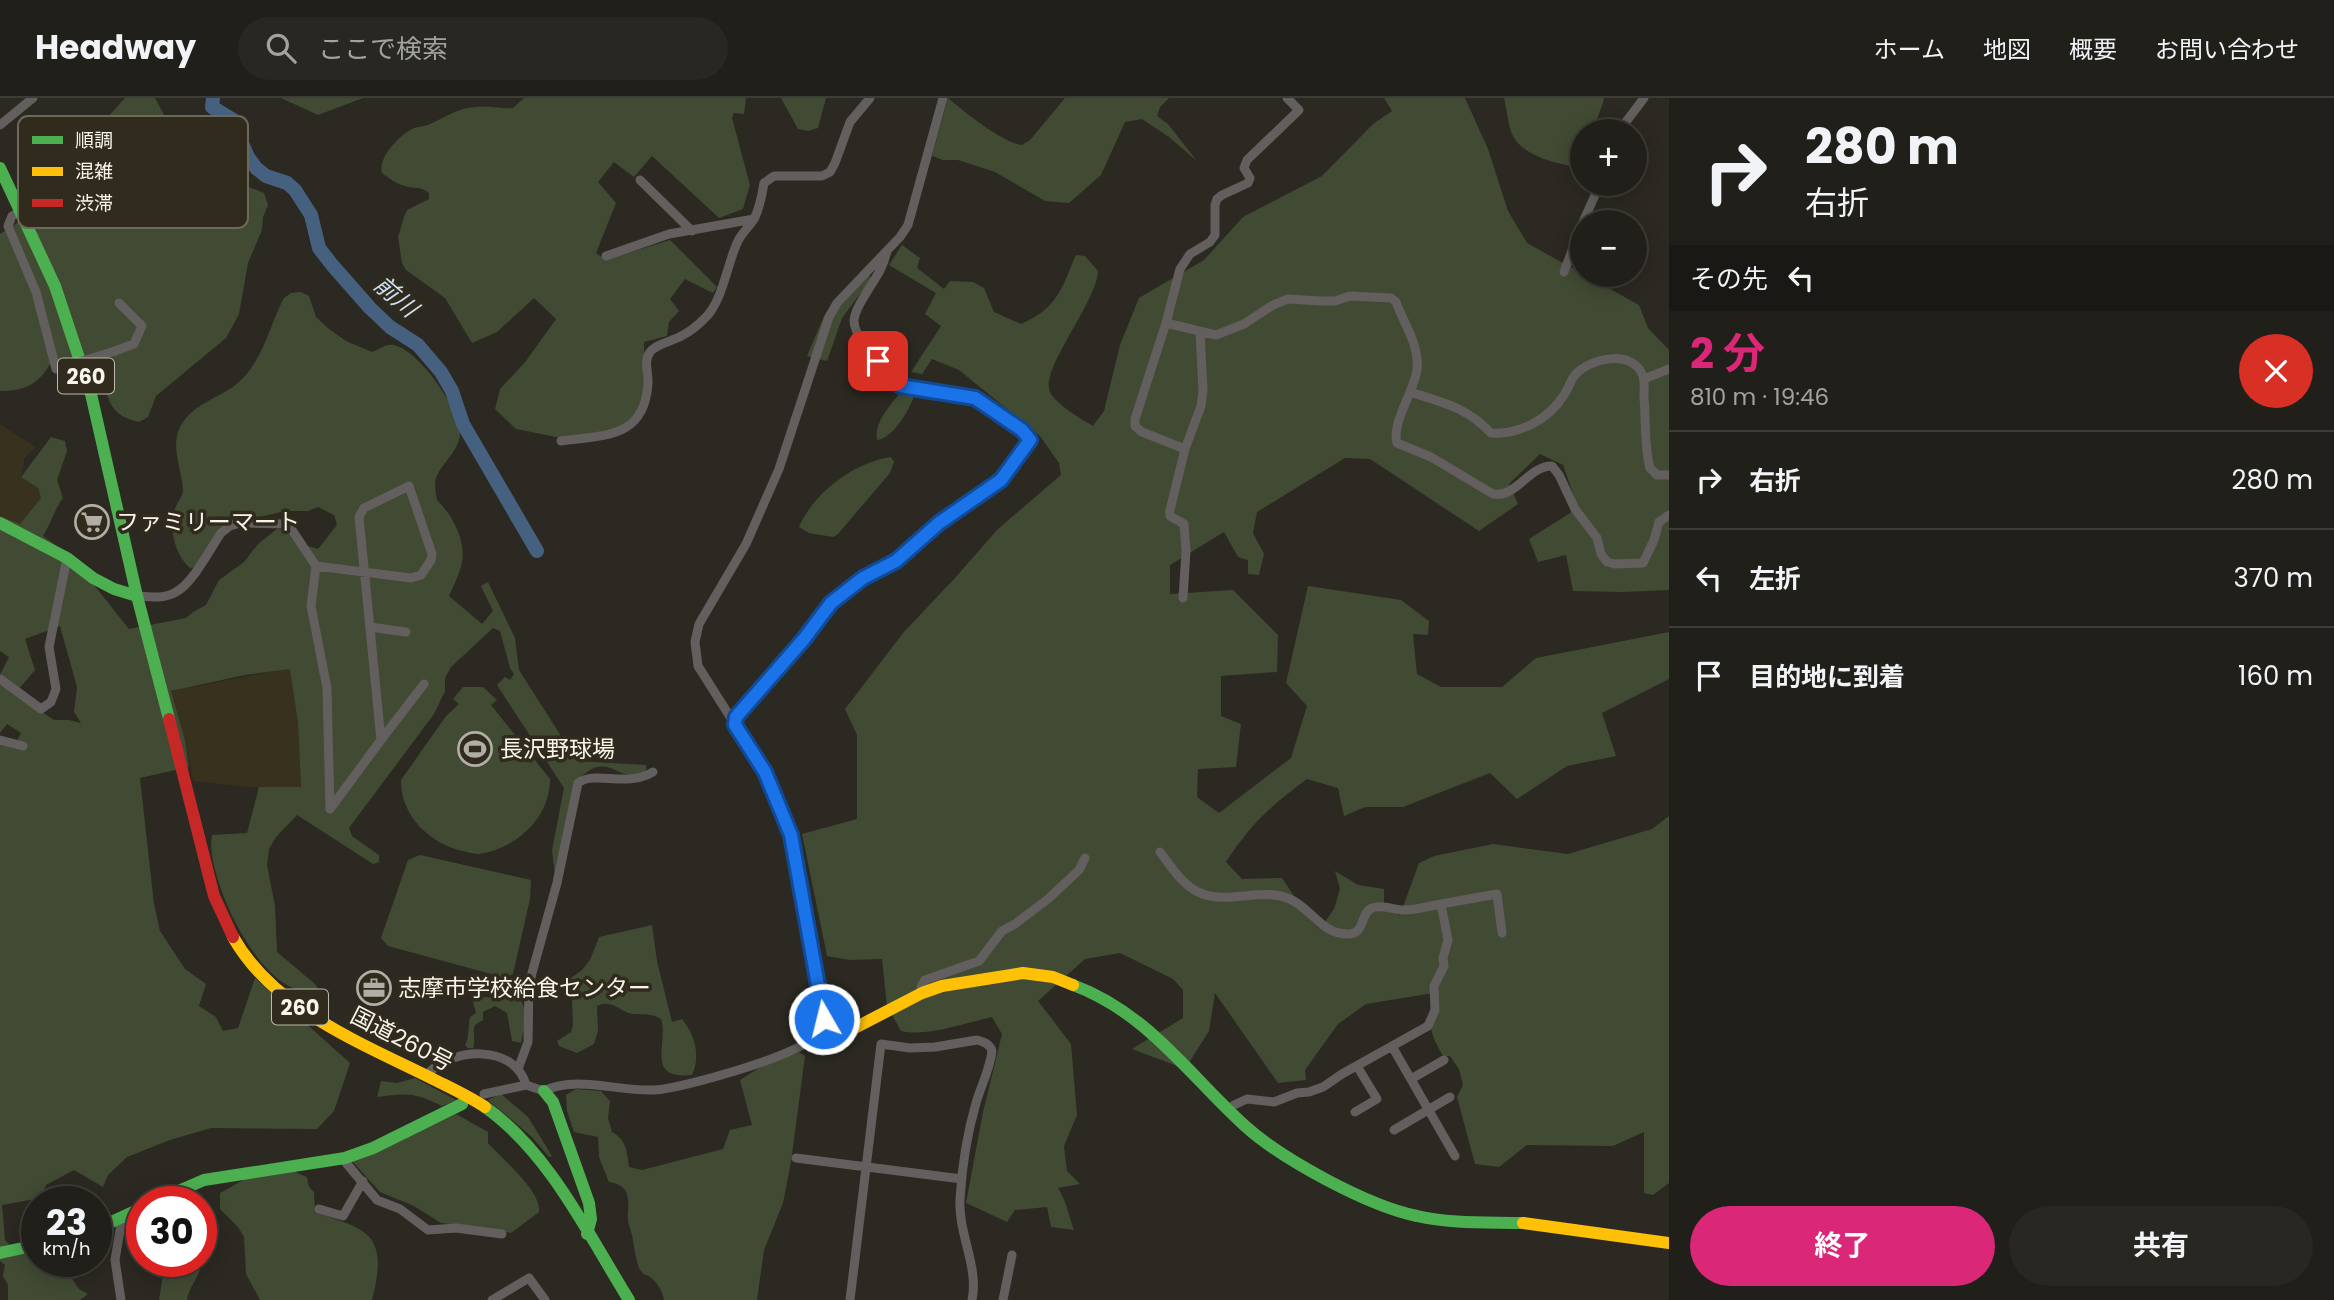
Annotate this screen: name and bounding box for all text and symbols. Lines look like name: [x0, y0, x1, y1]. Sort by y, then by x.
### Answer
search box: [238, 17, 728, 80]
text: Headway: [35, 24, 196, 71]
icon: search: [262, 29, 300, 67]
text: ここで検索: [318, 31, 448, 67]
text: ホーム: [1874, 33, 1945, 66]
text: 地図: [1983, 33, 2031, 66]
text: 概要: [2069, 33, 2117, 66]
text: お問い合わせ: [2155, 33, 2299, 66]
text: 280 m: [1805, 113, 1959, 181]
legend: [18, 116, 248, 228]
map controls: [1570, 119, 1647, 287]
button: +: [1570, 119, 1647, 196]
icon: right: [1690, 126, 1781, 217]
text: 順調: [75, 127, 113, 154]
text: 混雑: [75, 158, 113, 185]
text: 右折: [1805, 180, 1869, 225]
text: 渋滞: [75, 190, 113, 217]
button: −: [1570, 210, 1647, 287]
icon: left: [1782, 259, 1820, 297]
text: その先: [1690, 261, 1768, 297]
water label: 前川: [367, 268, 427, 326]
text: 2 分: [1690, 324, 1765, 383]
pin: [848, 331, 908, 391]
button: close: [2239, 334, 2313, 408]
icon: arrive: [859, 342, 897, 380]
road number: 260: [58, 358, 114, 394]
text: 810 m · 19:46: [1690, 381, 1829, 413]
icon: right: [1690, 461, 1728, 499]
text: 280 m: [2232, 462, 2313, 498]
text: 右折: [1749, 463, 1801, 499]
supermarket icon: ファミリーマート: [73, 503, 111, 541]
place label: ファミリーマート: [116, 506, 300, 538]
icon: left: [1690, 559, 1728, 597]
text: 370 m: [2233, 560, 2313, 596]
text: 左折: [1749, 561, 1801, 597]
icon: arrive: [1690, 657, 1728, 695]
text: 160 m: [2238, 658, 2313, 694]
text: 目的地に到着: [1749, 659, 1905, 695]
sports icon: 長沢野球場: [456, 730, 494, 768]
place label: 長沢野球場: [500, 733, 615, 765]
office icon: 志摩市学校給食センター: [355, 969, 393, 1007]
place label: 志摩市学校給食センター: [398, 972, 651, 1004]
position arrow: [787, 982, 861, 1056]
road number: 260: [272, 990, 328, 1024]
street label: 国道260号: [345, 999, 459, 1079]
speed limit sign: 30: [126, 1186, 217, 1277]
text: 23: [46, 1198, 87, 1247]
button: 終了: [1690, 1206, 1995, 1286]
button: 共有: [2009, 1206, 2313, 1286]
text: km/h: [43, 1236, 90, 1261]

